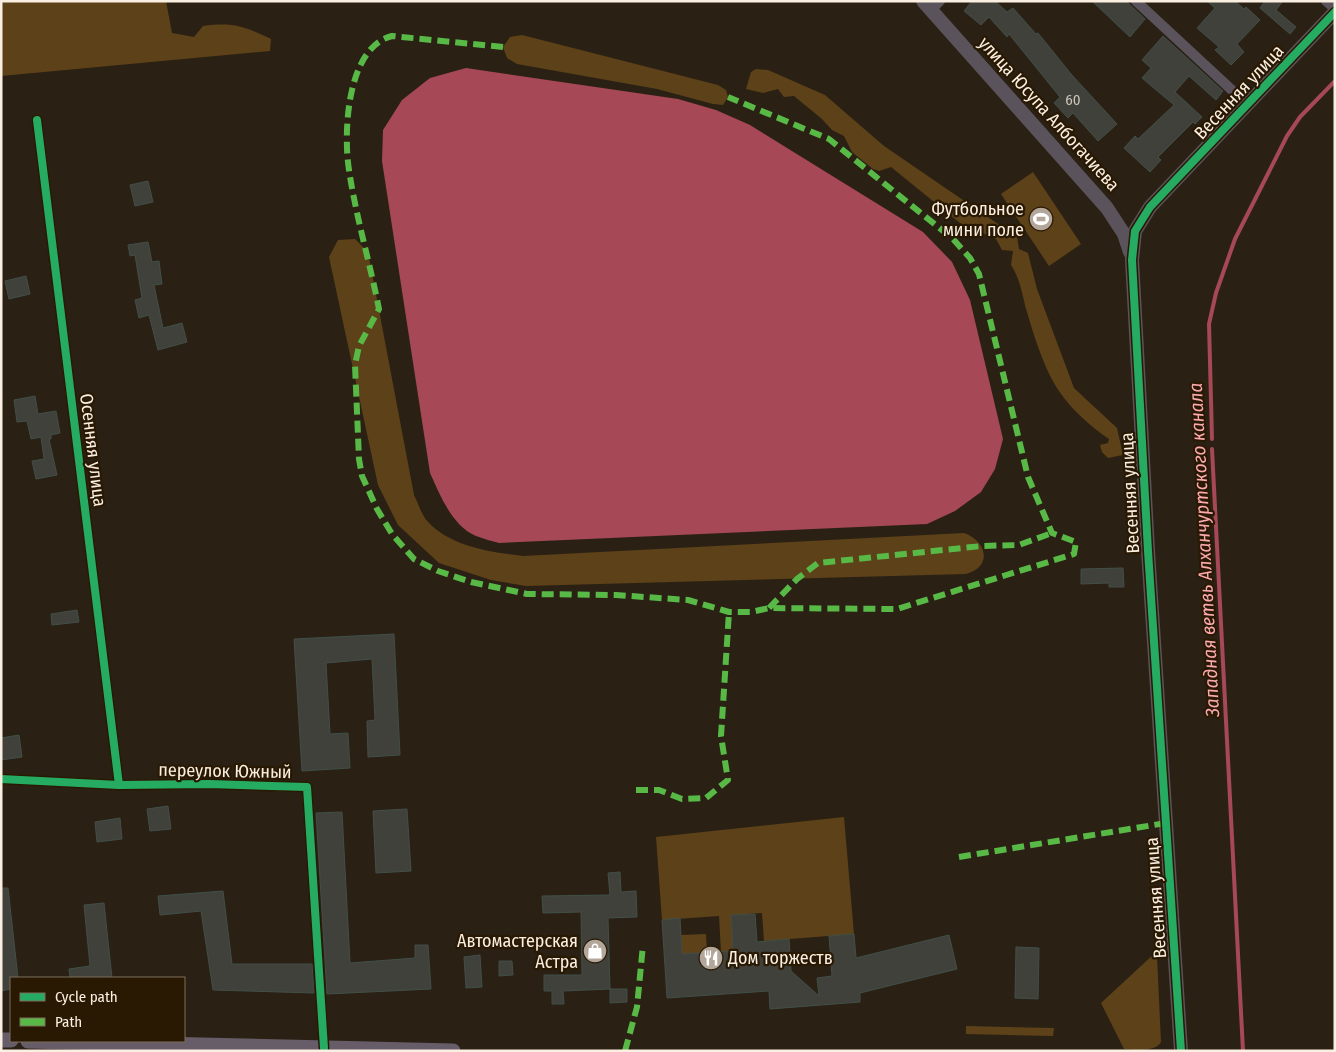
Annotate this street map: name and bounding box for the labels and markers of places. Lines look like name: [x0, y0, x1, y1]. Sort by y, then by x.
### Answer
place label: Футбольное мини поле: [931, 198, 1024, 241]
sports icon: Футбольное мини поле: [1028, 206, 1054, 232]
place label: Автомастерская Астра: [457, 930, 578, 973]
shop icon: Автомастерская Астра: [582, 938, 608, 964]
restaurant icon: Дом торжеств: [698, 945, 724, 971]
place label: Дом торжеств: [727, 947, 833, 969]

